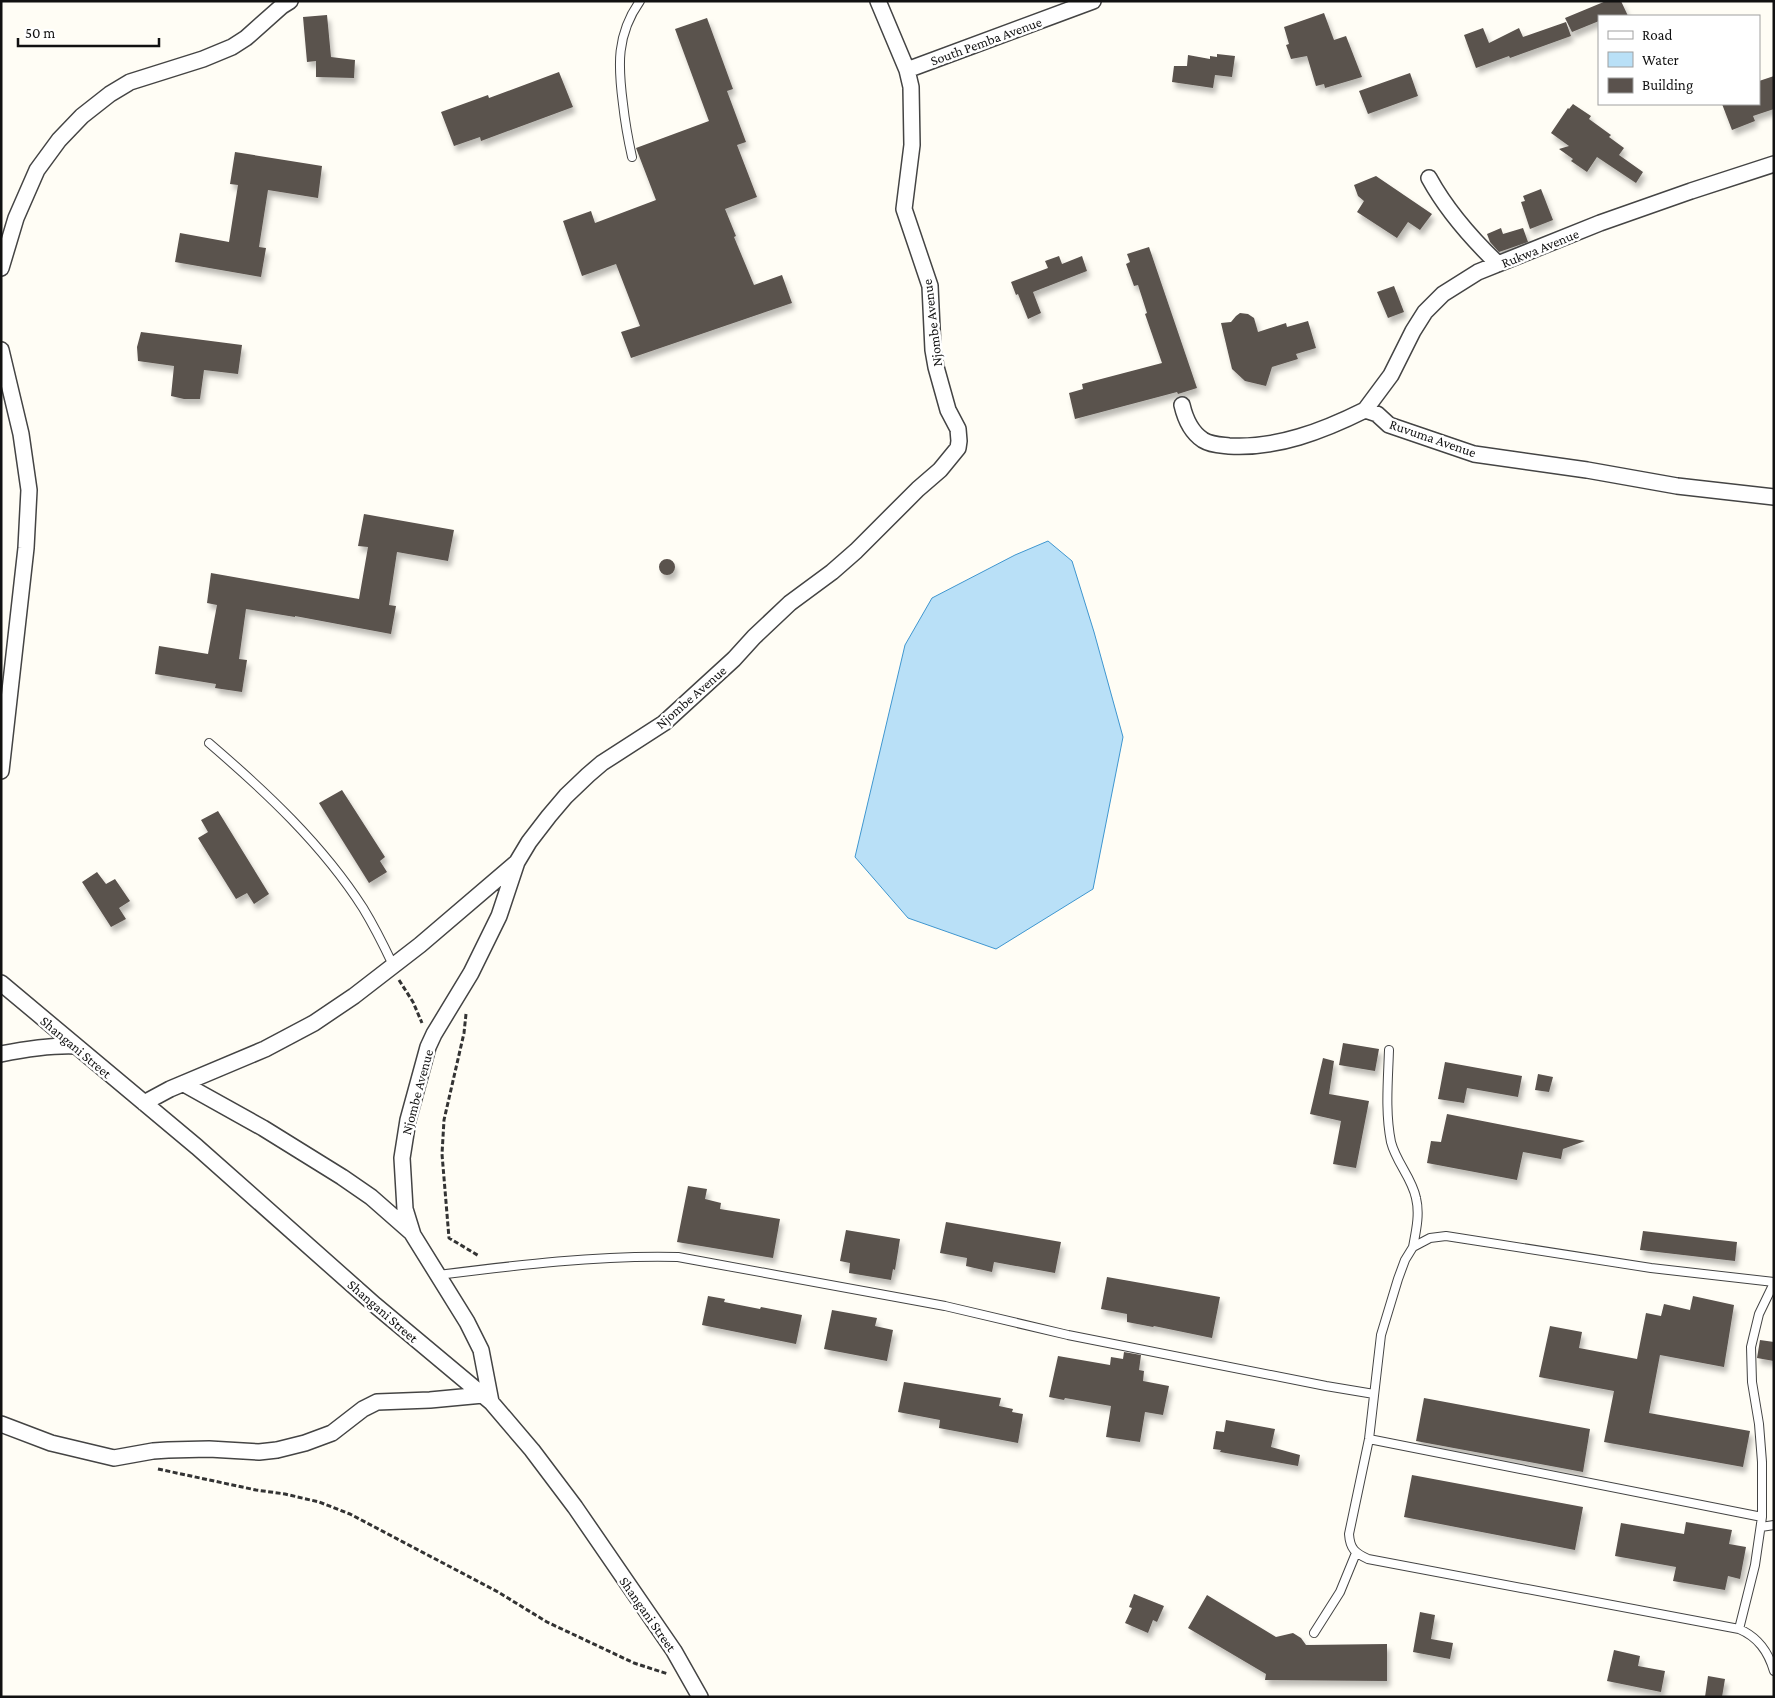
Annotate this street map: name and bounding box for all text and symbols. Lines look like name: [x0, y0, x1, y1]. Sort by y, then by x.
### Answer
street label: South Pemba Avenue: [928, 13, 1044, 69]
scale bar: [18, 15, 159, 47]
legend: [1598, 15, 1760, 105]
text: 50 m: [25, 25, 55, 41]
text: Road: [1642, 27, 1673, 43]
text: Water: [1642, 52, 1679, 68]
text: Building: [1642, 77, 1693, 94]
street label: Rukwa Avenue: [1499, 225, 1581, 271]
street label: Njombe Avenue: [919, 278, 946, 368]
street label: Ruvuma Avenue: [1388, 416, 1478, 460]
street label: Njombe Avenue: [653, 662, 730, 733]
street label: Shangani Street: [37, 1013, 115, 1082]
street label: Njombe Avenue: [398, 1047, 437, 1137]
street label: Shangani Street: [345, 1276, 422, 1346]
street label: Shangani Street: [616, 1573, 680, 1655]

